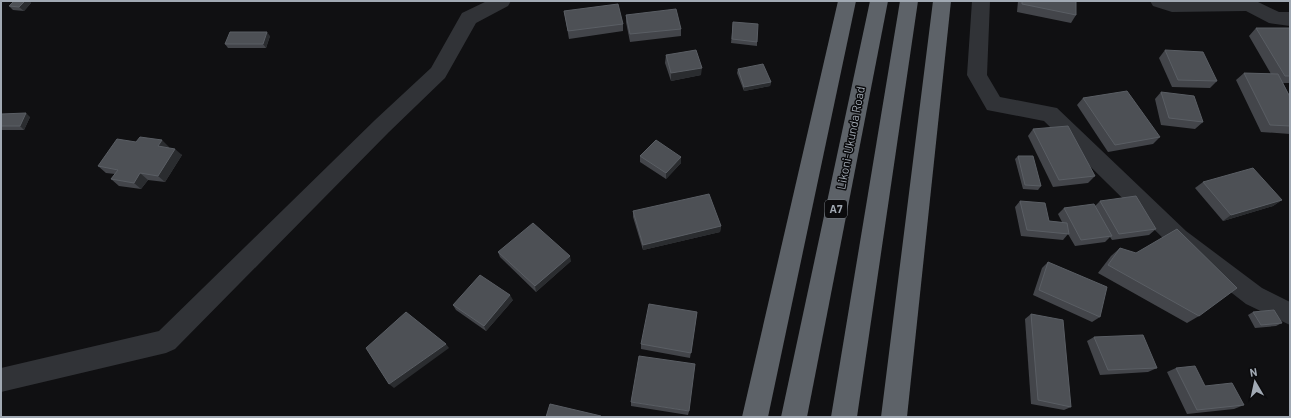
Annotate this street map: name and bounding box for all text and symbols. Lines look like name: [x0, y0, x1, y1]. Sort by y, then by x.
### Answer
street label: Likoni-Ukunda Road: [833, 85, 867, 191]
road number: A7: [825, 200, 847, 218]
north arrow: [1235, 362, 1275, 402]
text: N: [1249, 365, 1258, 379]

